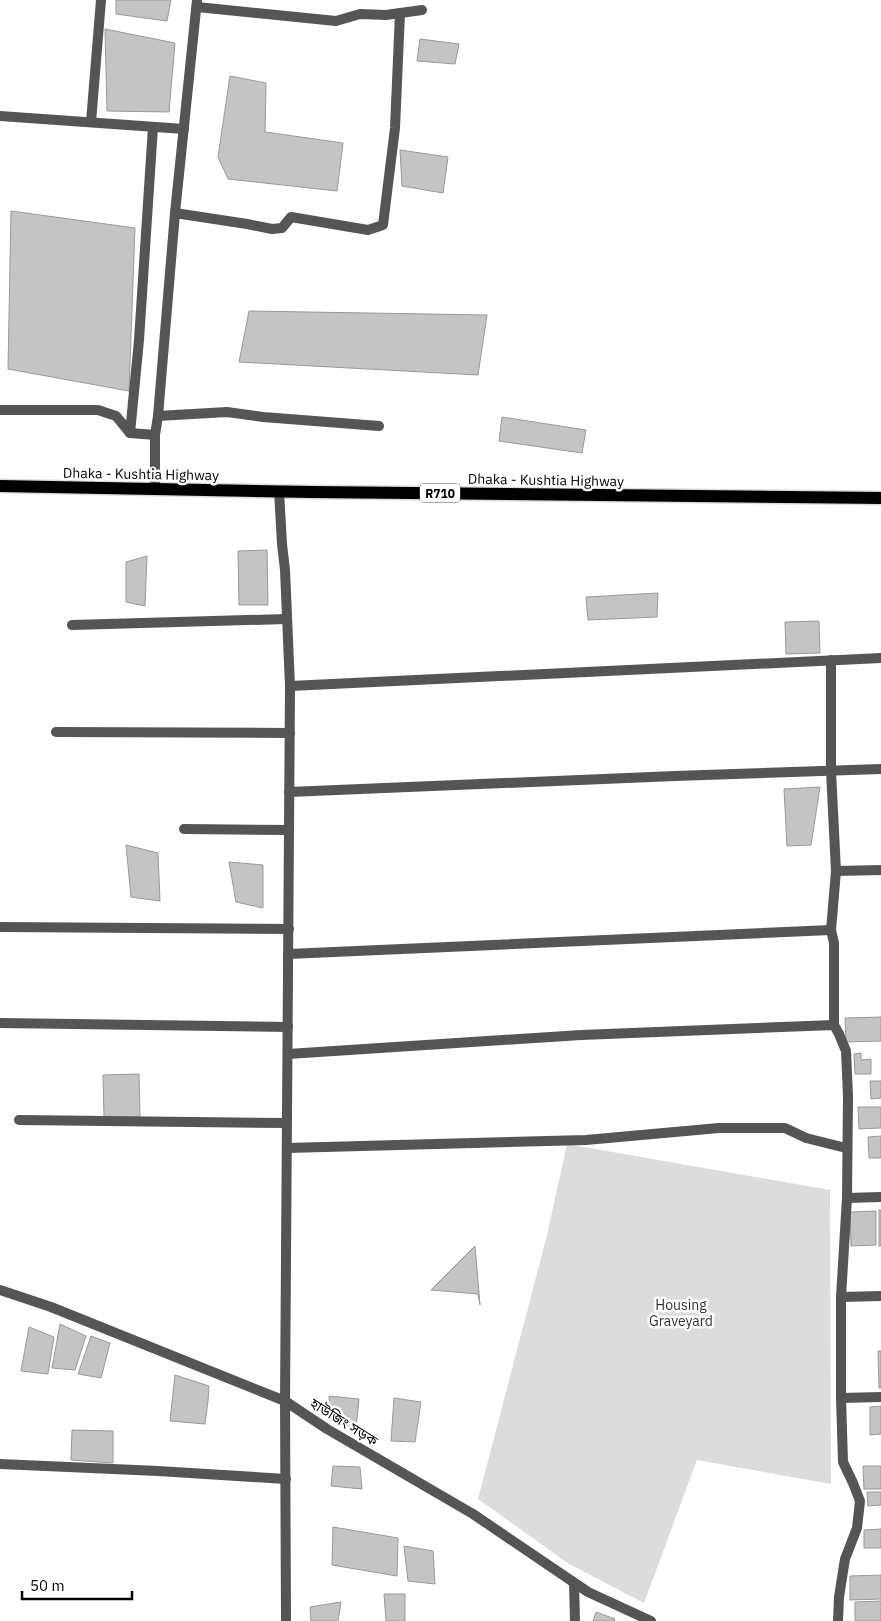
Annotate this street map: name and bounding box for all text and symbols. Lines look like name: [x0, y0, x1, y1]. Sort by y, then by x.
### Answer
street label: Dhaka - Kushtia Highway: [63, 464, 219, 484]
street label: Dhaka - Kushtia Highway: [468, 470, 624, 490]
road number: R710: [420, 483, 460, 502]
park label: Housing Graveyard: [649, 1296, 713, 1330]
street label: হাউজিং সড়ক: [306, 1394, 382, 1450]
scale bar: [22, 1568, 132, 1600]
text: 50 m: [30, 1576, 65, 1595]

